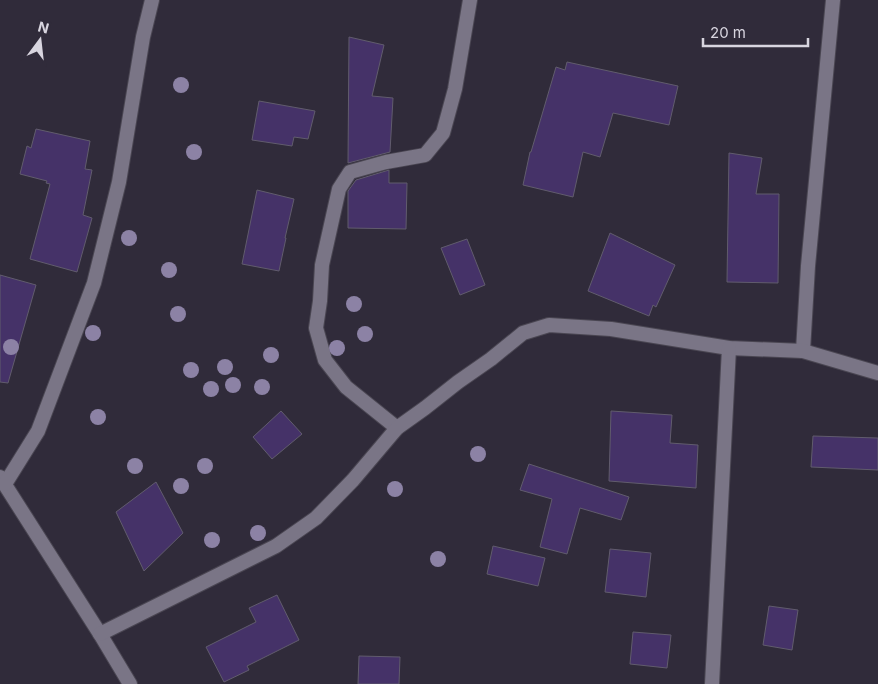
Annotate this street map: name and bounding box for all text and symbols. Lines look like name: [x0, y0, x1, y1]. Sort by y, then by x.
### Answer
north arrow: [15, 15, 65, 65]
scale bar: [703, 15, 808, 47]
text: N: [36, 17, 51, 37]
text: 20 m: [710, 23, 746, 42]

